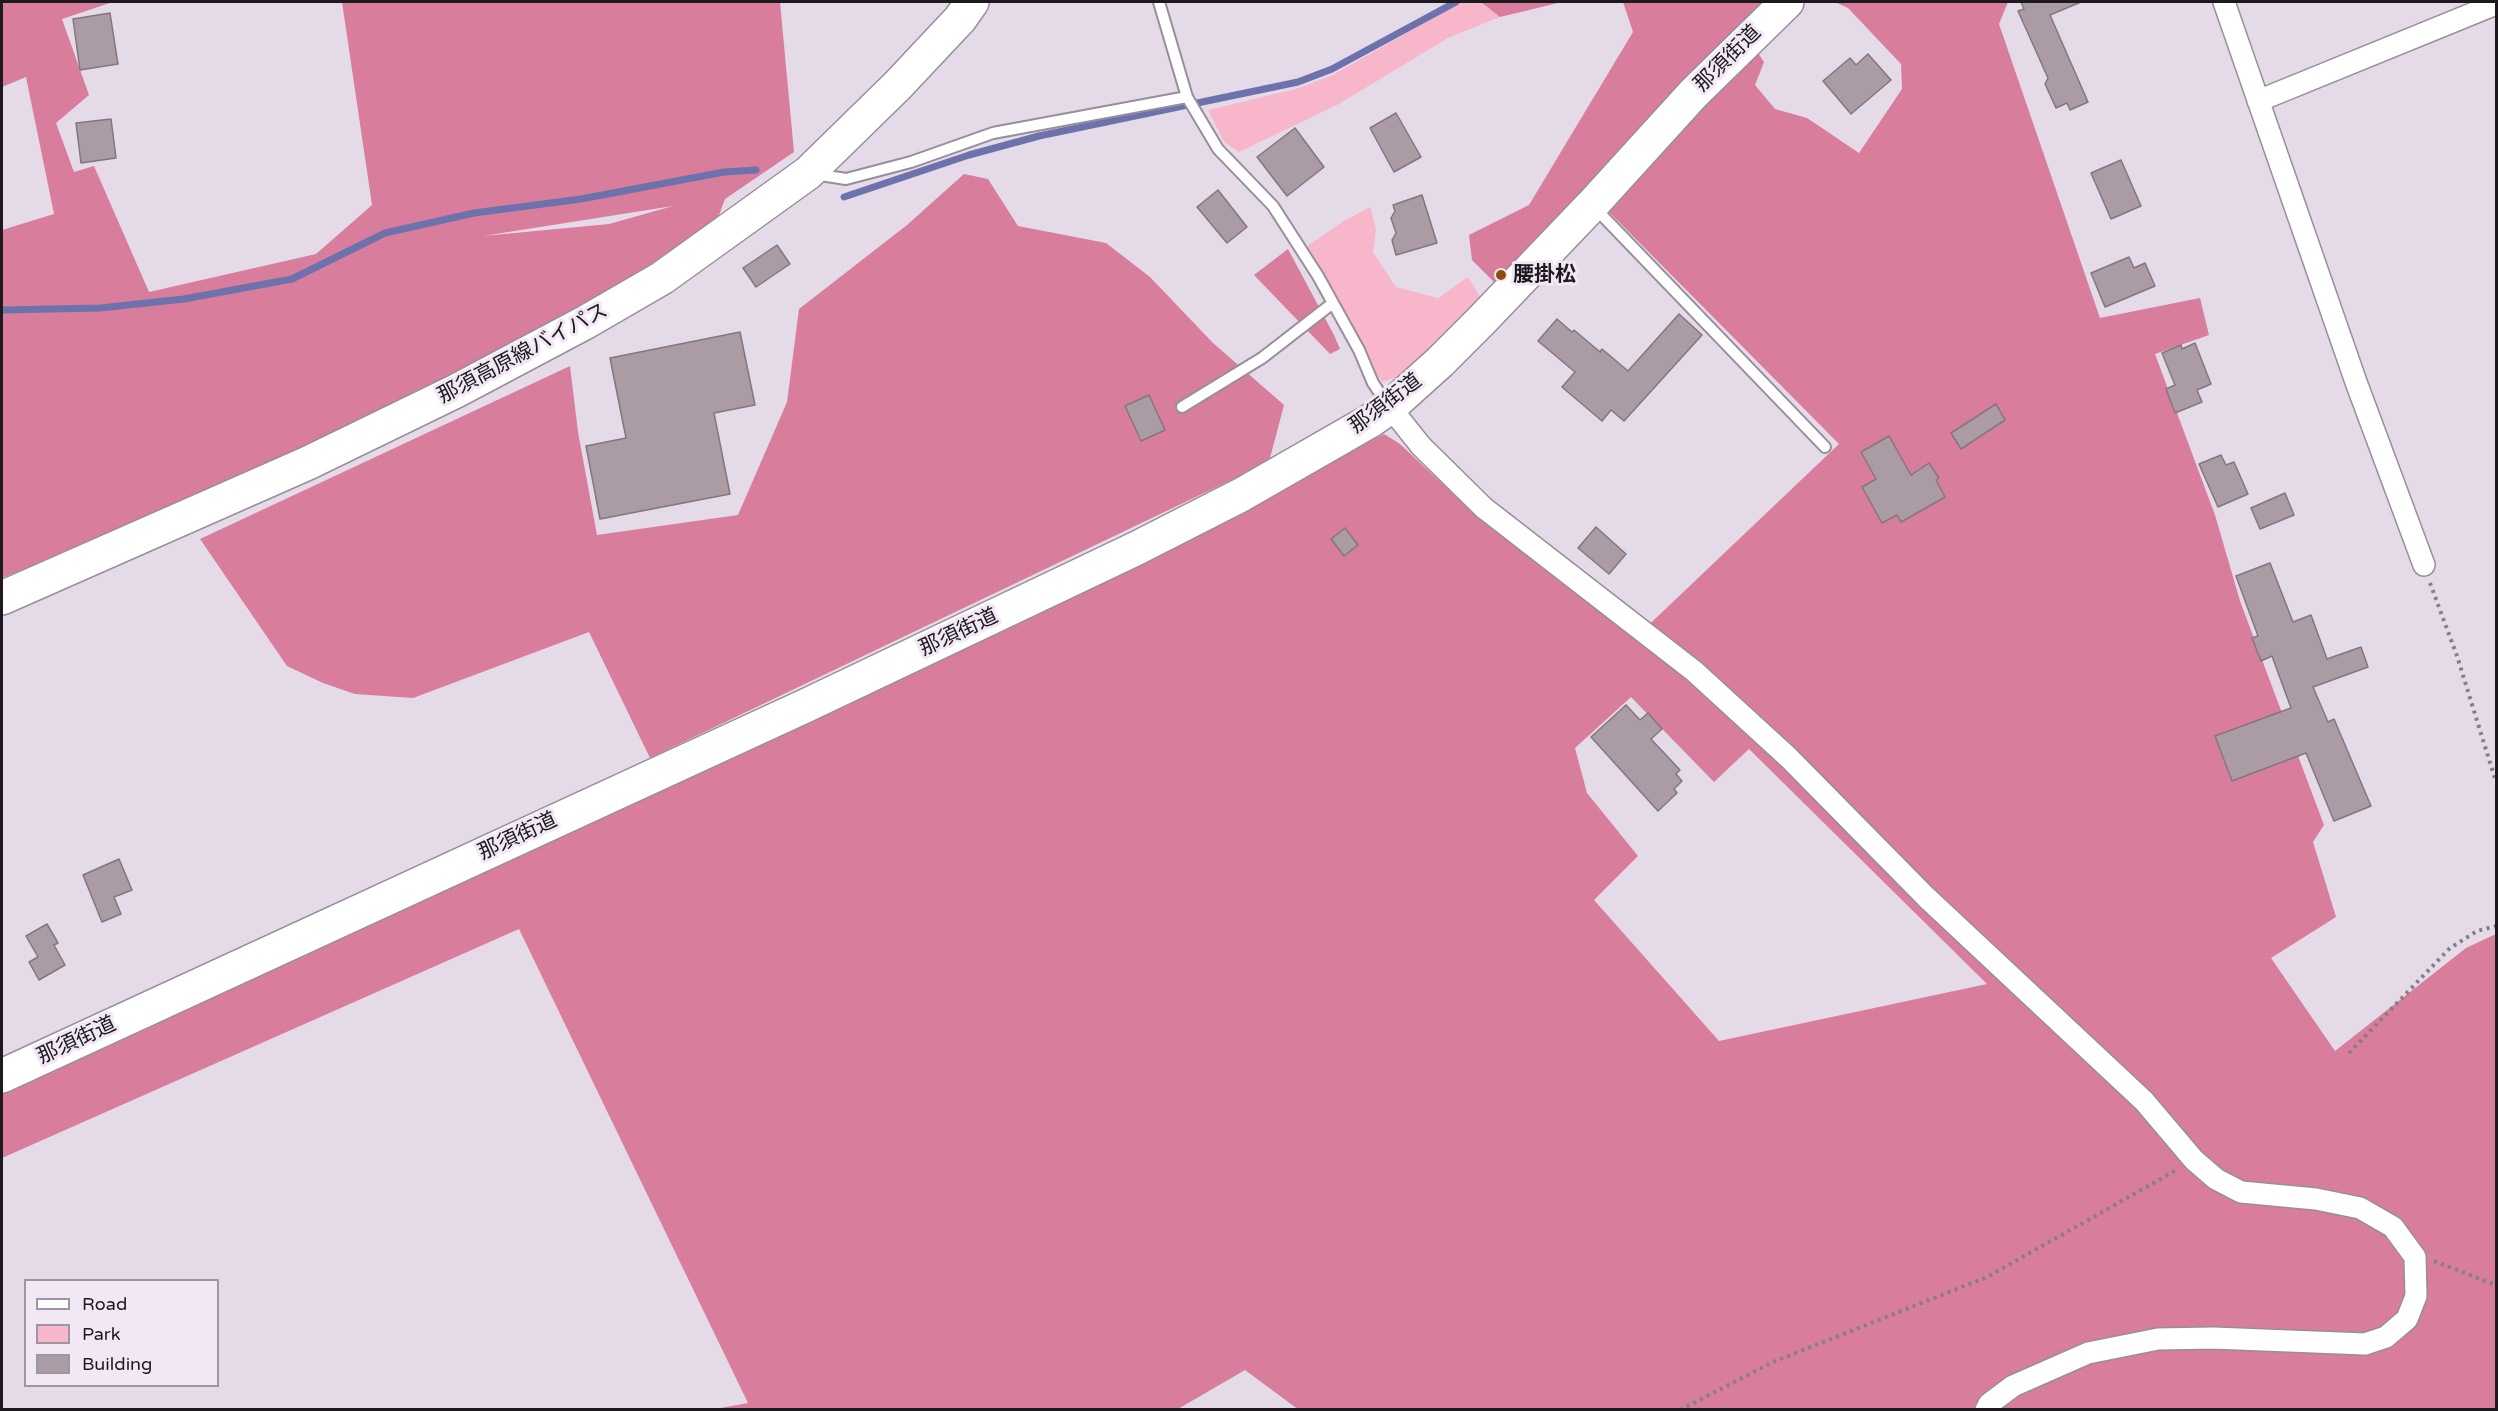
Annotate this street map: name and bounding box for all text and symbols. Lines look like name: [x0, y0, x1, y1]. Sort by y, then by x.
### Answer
street label: 那須街道: [1689, 20, 1767, 98]
place label: 腰掛松: [1513, 262, 1576, 288]
marker: 腰掛松: [1494, 268, 1508, 282]
street label: 那須高原線バイパス: [434, 299, 612, 409]
street label: 那須街道: [1345, 369, 1427, 439]
street label: 那須街道: [916, 604, 1002, 662]
street label: 那須街道: [475, 808, 561, 866]
street label: 那須街道: [34, 1012, 120, 1070]
legend: [24, 1279, 219, 1387]
text: Road: [82, 1293, 127, 1315]
text: Park: [82, 1323, 120, 1345]
text: Building: [82, 1353, 152, 1375]

